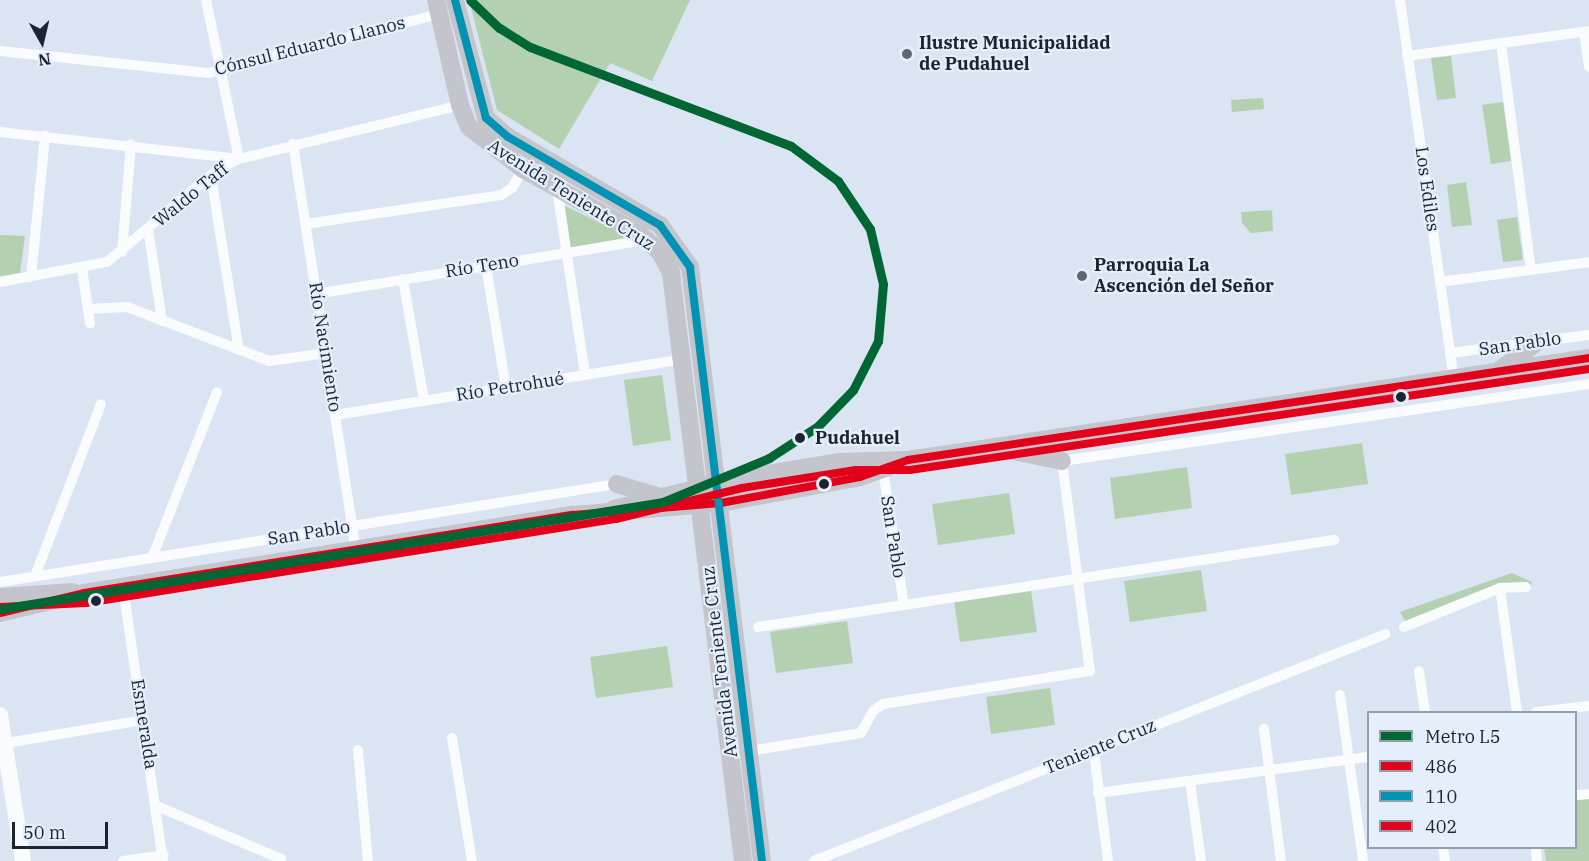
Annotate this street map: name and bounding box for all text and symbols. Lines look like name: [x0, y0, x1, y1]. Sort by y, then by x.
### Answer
north arrow: [12, 12, 72, 72]
street label: Cónsul Eduardo Llanos: [213, 12, 407, 80]
place label: Ilustre Municipalidad de Pudahuel: [919, 33, 1111, 76]
marker: Ilustre Municipalidad de Pudahuel: [900, 47, 914, 61]
text: N: [37, 49, 52, 71]
street label: Avenida Teniente Cruz: [484, 135, 658, 255]
street label: Los Ediles: [1410, 145, 1444, 233]
street label: Waldo Taff: [149, 158, 233, 232]
street label: Río Teno: [444, 250, 520, 282]
place label: Parroquia La Ascención del Señor: [1094, 255, 1274, 298]
marker: Parroquia La Ascención del Señor: [1075, 269, 1089, 283]
street label: Río Nacimiento: [304, 280, 346, 414]
street label: San Pablo: [1477, 328, 1563, 360]
street label: Río Petrohué: [454, 368, 566, 406]
unlabelled marker: [1395, 391, 1407, 403]
place label: Pudahuel: [815, 427, 900, 449]
marker: Pudahuel: [790, 428, 810, 448]
unlabelled marker: [818, 478, 830, 490]
street label: San Pablo: [876, 494, 910, 580]
street label: San Pablo: [266, 516, 352, 550]
street label: Avenida Teniente Cruz: [698, 565, 742, 759]
unlabelled marker: [90, 595, 102, 607]
street label: Esmeralda: [126, 677, 162, 771]
legend: [1367, 711, 1577, 849]
street label: Teniente Cruz: [1041, 715, 1159, 779]
text: Metro L5: [1425, 725, 1501, 748]
text: 486: [1425, 755, 1457, 778]
text: 110: [1425, 785, 1457, 808]
scale bar: [15, 810, 111, 848]
text: 402: [1425, 815, 1457, 838]
text: 50 m: [23, 821, 66, 844]

